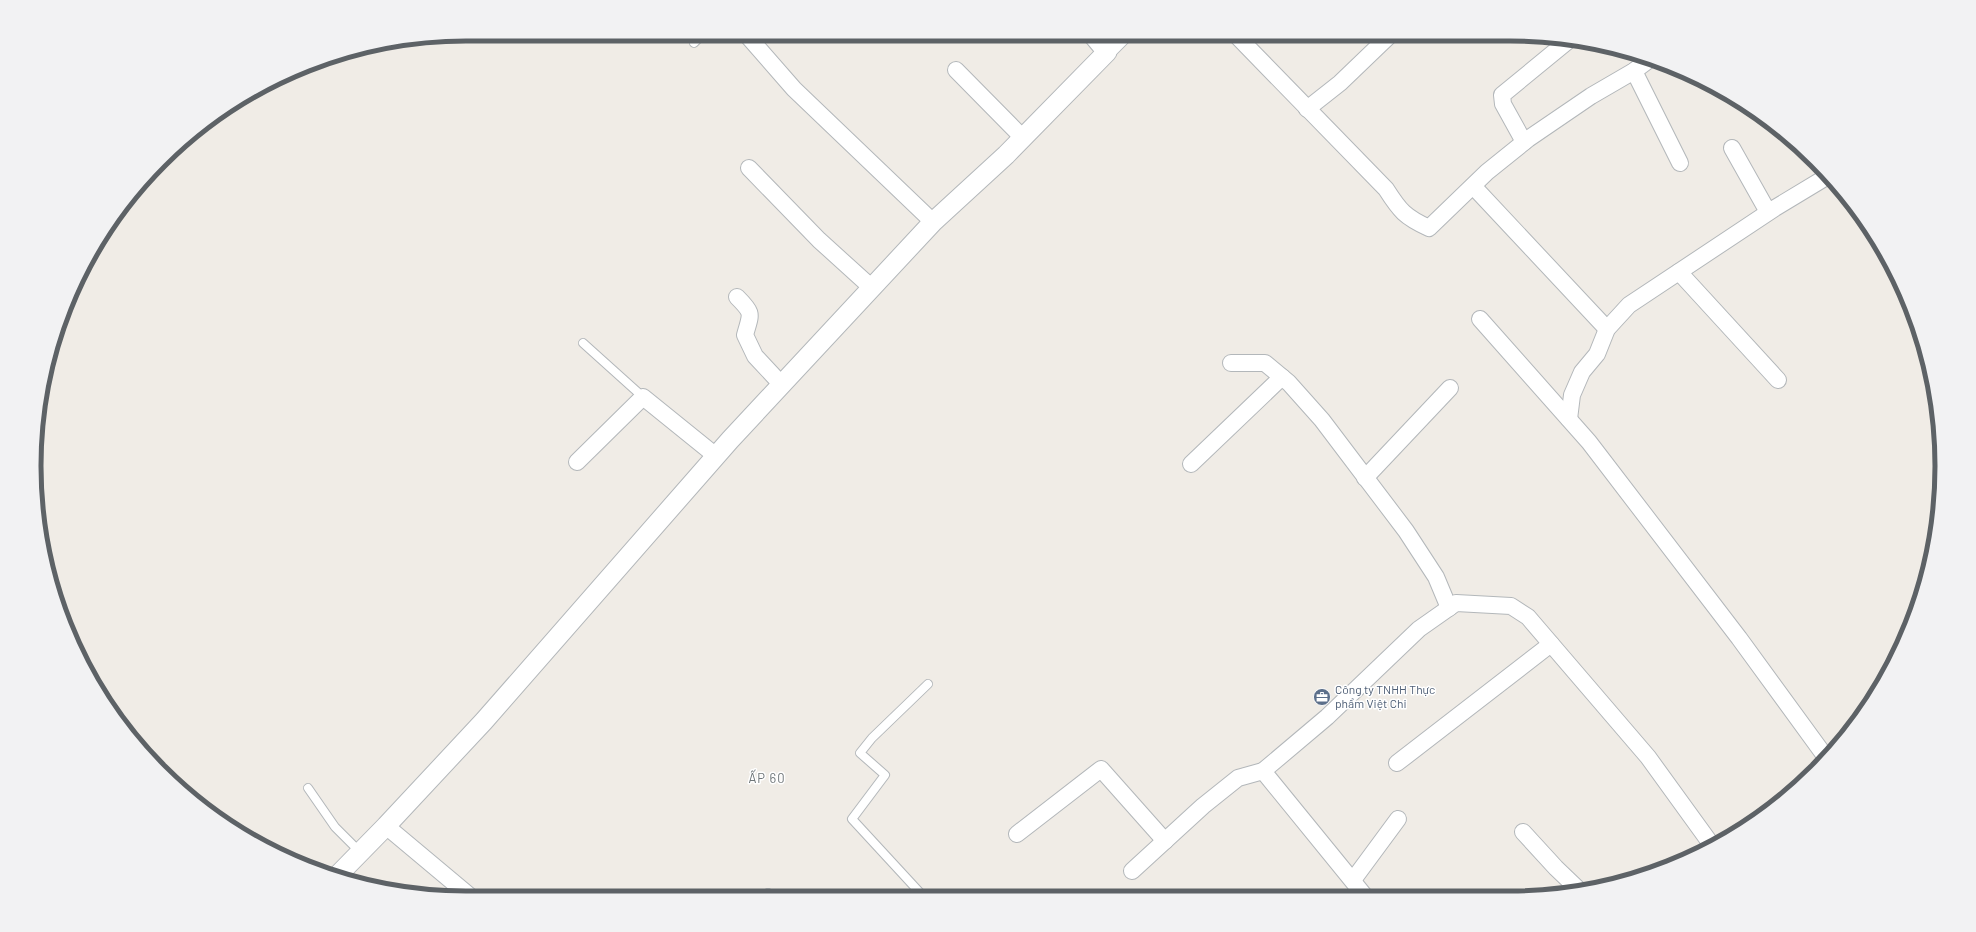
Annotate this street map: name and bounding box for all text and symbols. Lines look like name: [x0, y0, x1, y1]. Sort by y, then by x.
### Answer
place label: Công ty TNHH Thực phẩm Việt Chi: [1335, 682, 1435, 710]
office icon: Công ty TNHH Thực phẩm Việt Chi: [1312, 687, 1332, 707]
district label: ẤP 60: [748, 769, 786, 786]

